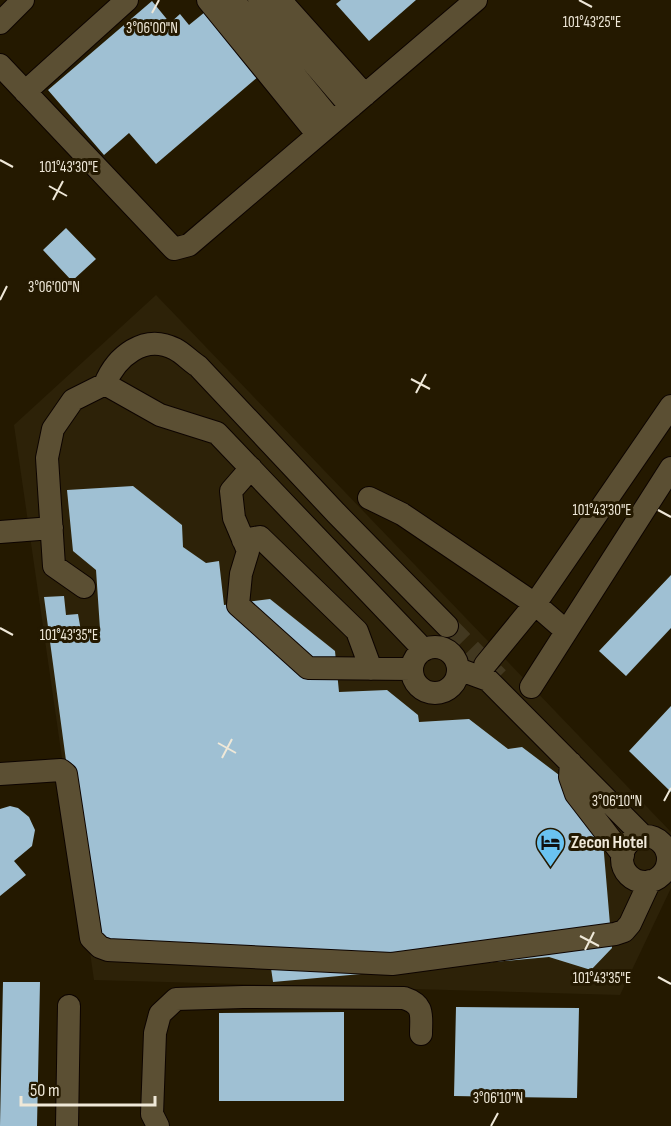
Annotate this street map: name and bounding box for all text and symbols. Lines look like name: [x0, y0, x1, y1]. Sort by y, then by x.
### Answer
text: 101°43'25"E: [563, 13, 621, 32]
text: 3°06'00"N: [126, 19, 178, 38]
text: 101°43'30"E: [39, 158, 99, 177]
text: 3°06'00"N: [28, 278, 80, 297]
text: 101°43'30"E: [572, 501, 632, 520]
text: 101°43'35"E: [40, 626, 98, 645]
text: 3°06'10"N: [592, 792, 642, 811]
hotel icon: Zecon Hotel: [534, 826, 566, 868]
place label: Zecon Hotel: [571, 832, 647, 853]
text: 101°43'35"E: [573, 969, 631, 988]
scale bar: [21, 1069, 154, 1107]
text: 50 m: [30, 1080, 60, 1101]
text: 3°06'10"N: [473, 1089, 523, 1108]

